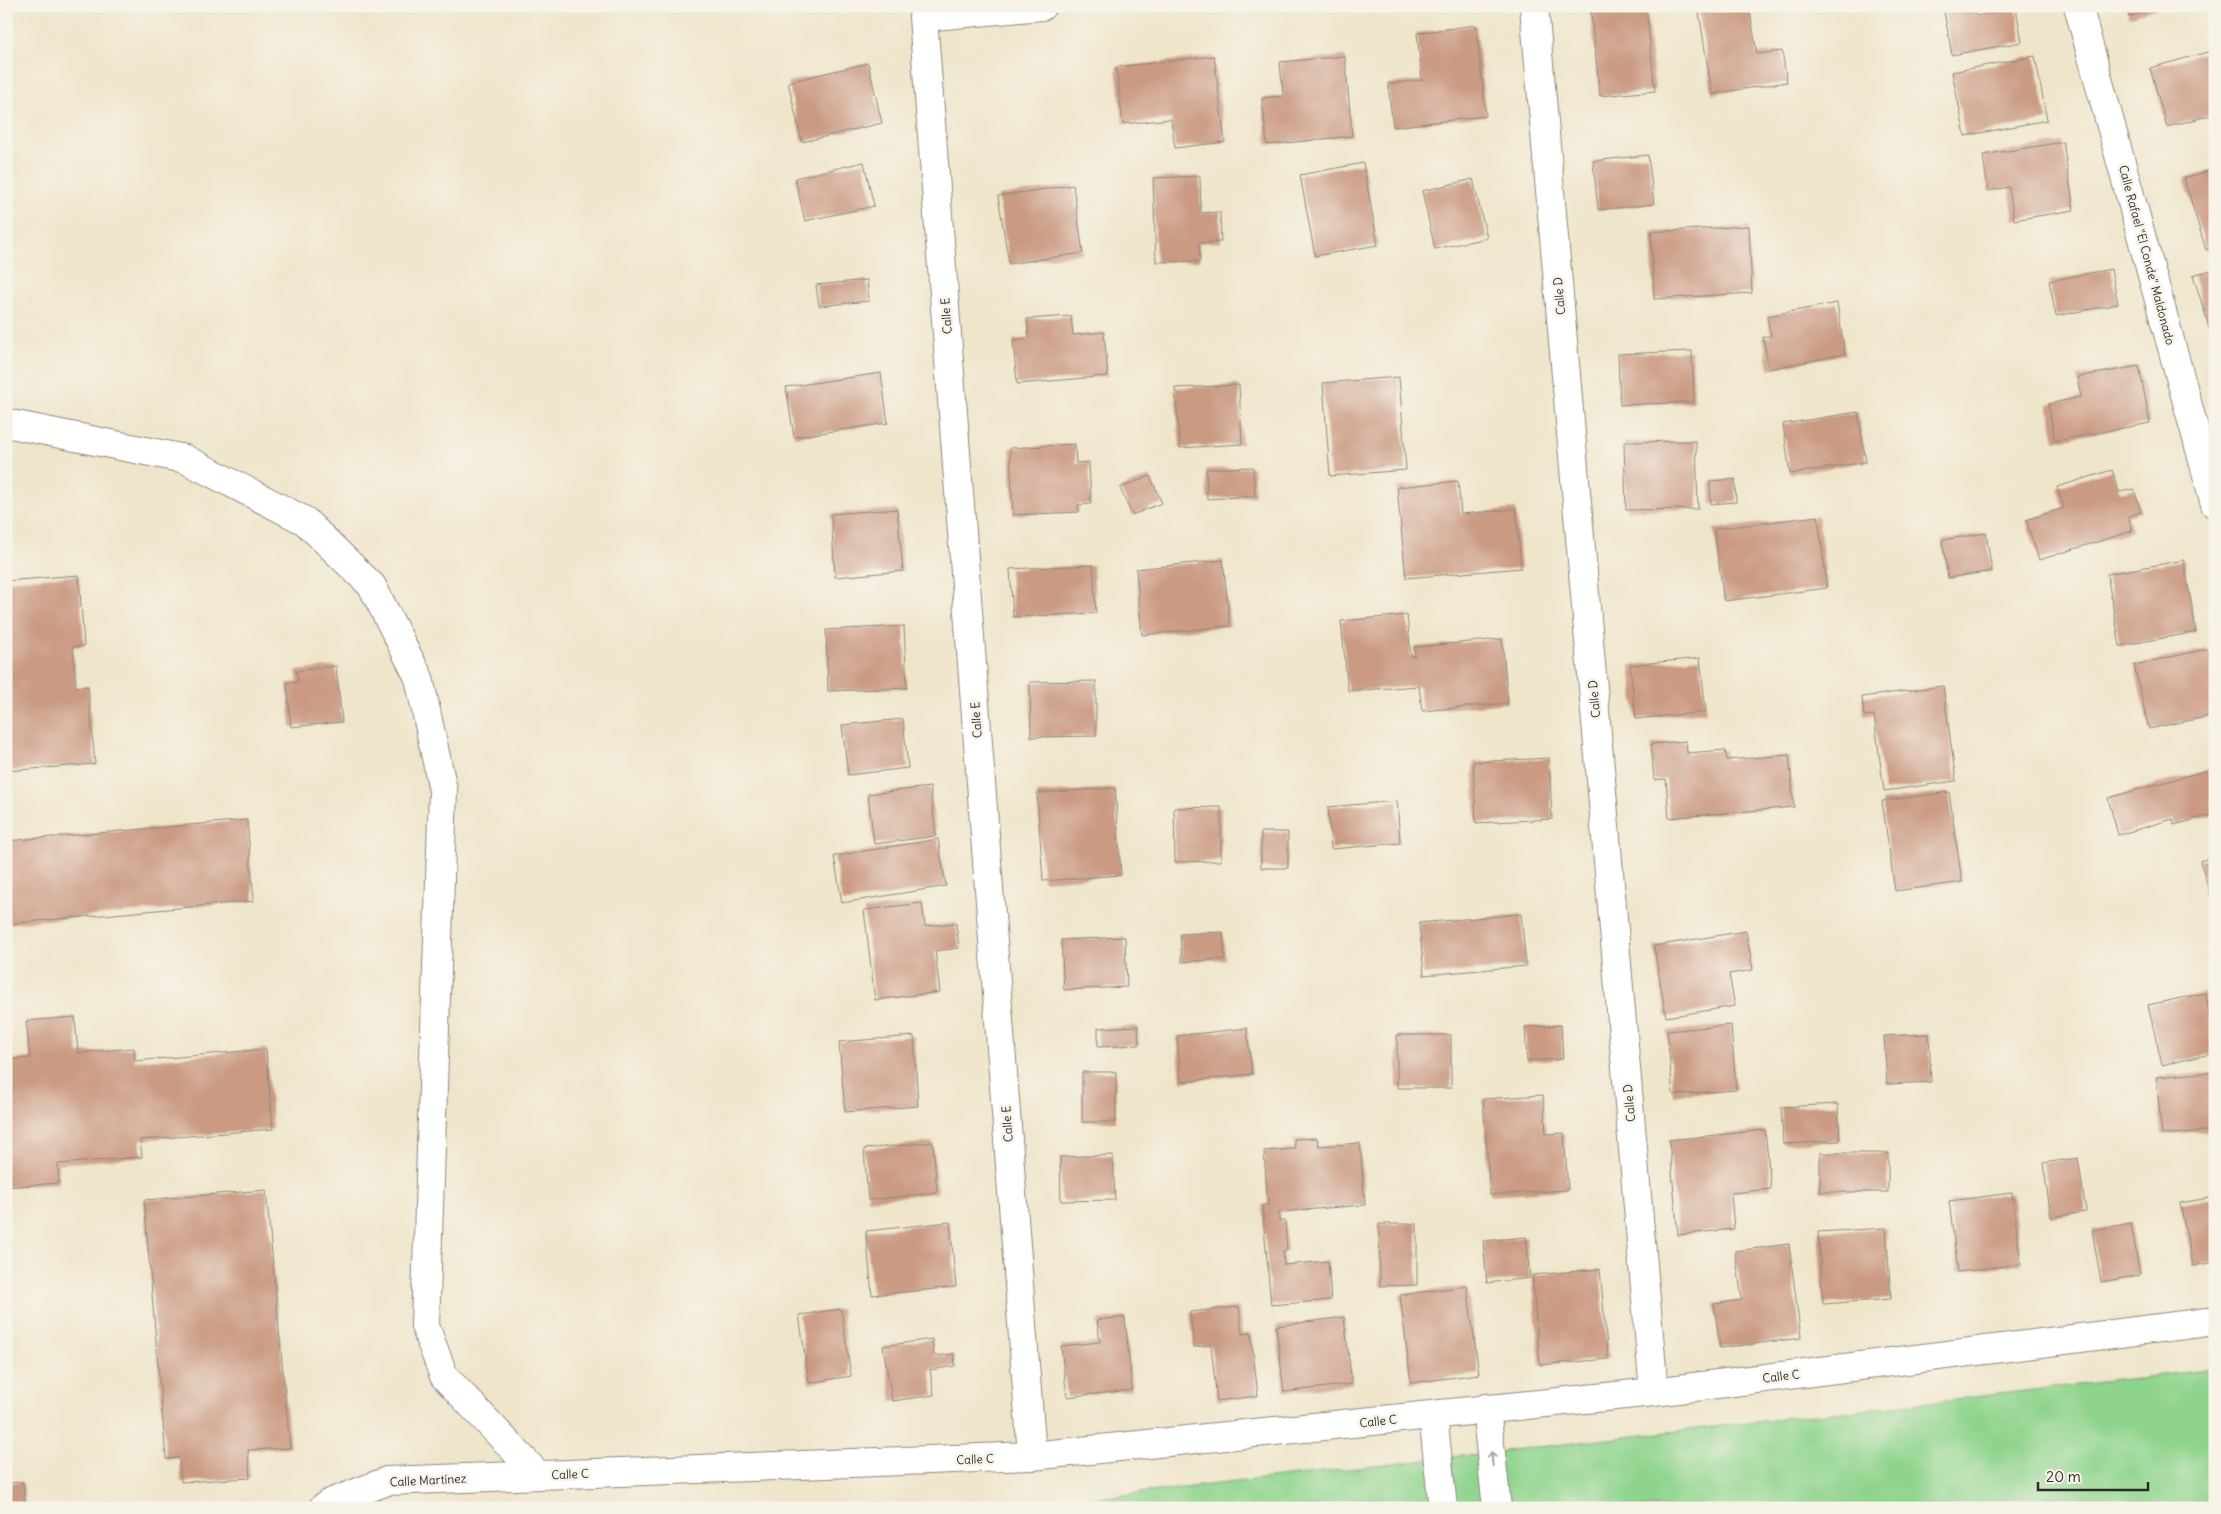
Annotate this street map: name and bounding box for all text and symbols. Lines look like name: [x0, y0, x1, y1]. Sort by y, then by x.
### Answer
street label: Calle Rafael "El Conde" Maldonado: [2116, 163, 2178, 347]
street label: Calle D: [1550, 276, 1568, 316]
street label: Calle E: [937, 297, 955, 335]
street label: Calle D: [1585, 679, 1603, 719]
street label: Calle E: [967, 701, 985, 739]
street label: Calle D: [1620, 1083, 1638, 1123]
street label: Calle E: [998, 1105, 1016, 1143]
street label: Calle C: [1762, 1366, 1801, 1386]
street label: Calle C: [1359, 1412, 1397, 1430]
street label: Calle C: [956, 1451, 994, 1467]
one-way arrow: [1487, 1452, 1497, 1468]
scale bar: [2038, 1459, 2148, 1491]
street label: Calle C: [551, 1466, 589, 1482]
text: 20 m: [2046, 1467, 2081, 1486]
street label: Calle Martínez: [389, 1470, 467, 1489]

